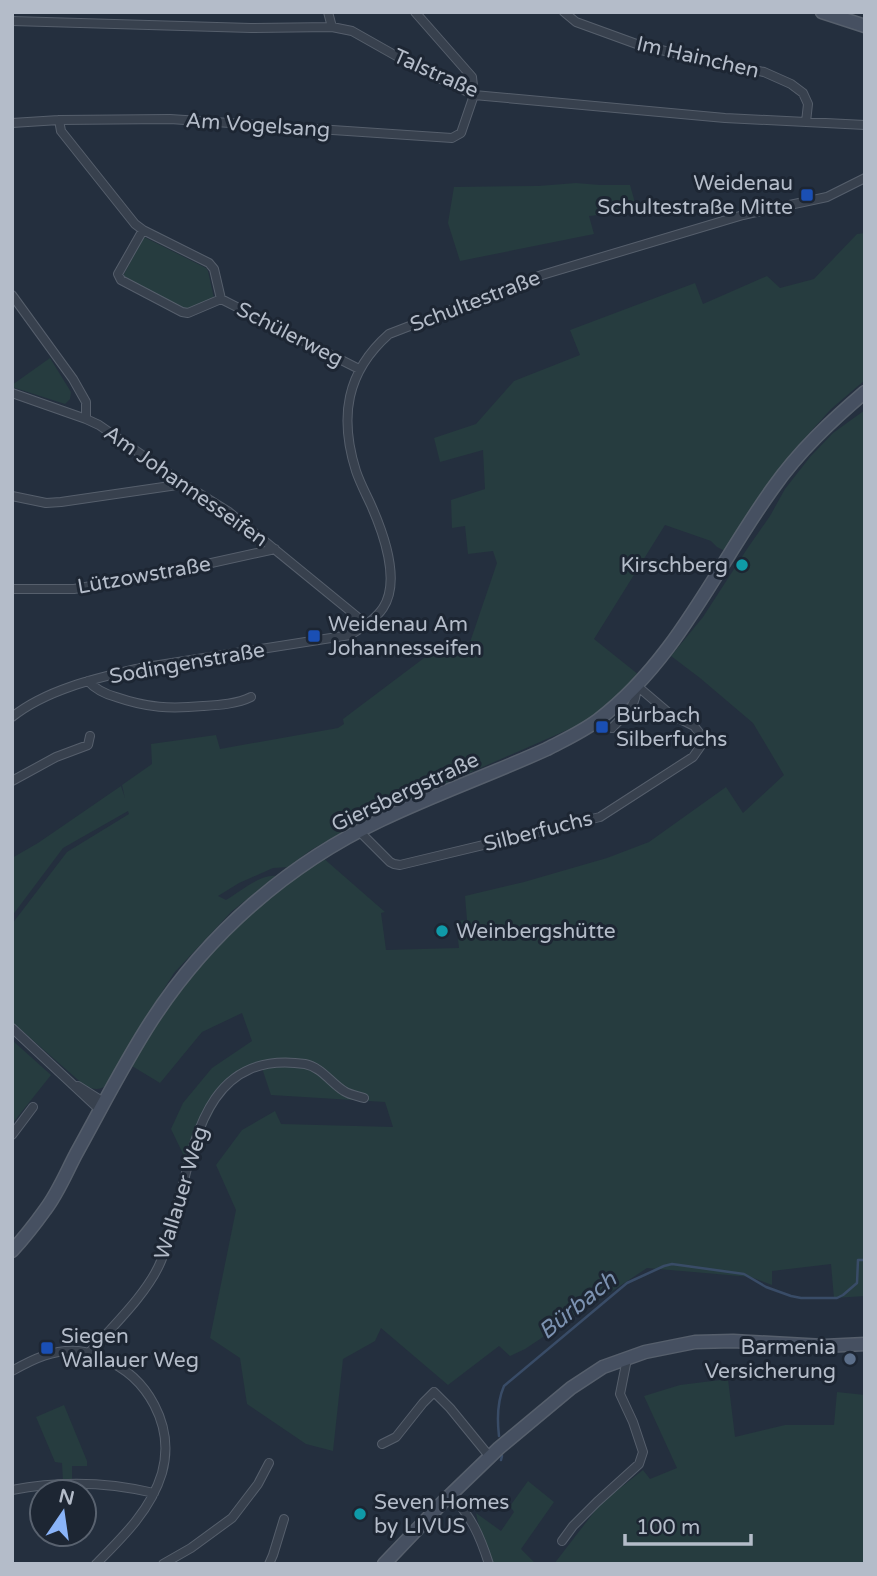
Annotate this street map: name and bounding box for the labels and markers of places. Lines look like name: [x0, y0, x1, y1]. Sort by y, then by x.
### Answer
place label: Weidenau Schultestraße Mitte: [597, 171, 793, 220]
marker: Weidenau Schultestraße Mitte: [799, 187, 815, 203]
place label: Kirschberg: [620, 553, 728, 578]
marker: Kirschberg: [734, 557, 750, 573]
place label: Weidenau Am Johannesseifen: [328, 612, 482, 661]
marker: Weidenau Am Johannesseifen: [306, 628, 322, 644]
place label: Bürbach Silberfuchs: [616, 703, 727, 752]
marker: Bürbach Silberfuchs: [594, 719, 610, 735]
place label: Weinbergshütte: [456, 919, 616, 944]
marker: Weinbergshütte: [434, 923, 450, 939]
place label: Siegen Wallauer Weg: [61, 1324, 199, 1373]
place label: Barmenia Versicherung: [705, 1335, 836, 1384]
marker: Siegen Wallauer Weg: [39, 1340, 55, 1356]
marker: Barmenia Versicherung: [842, 1351, 858, 1367]
place label: Seven Homes by LIVUS: [374, 1490, 509, 1539]
marker: Seven Homes by LIVUS: [352, 1506, 368, 1522]

